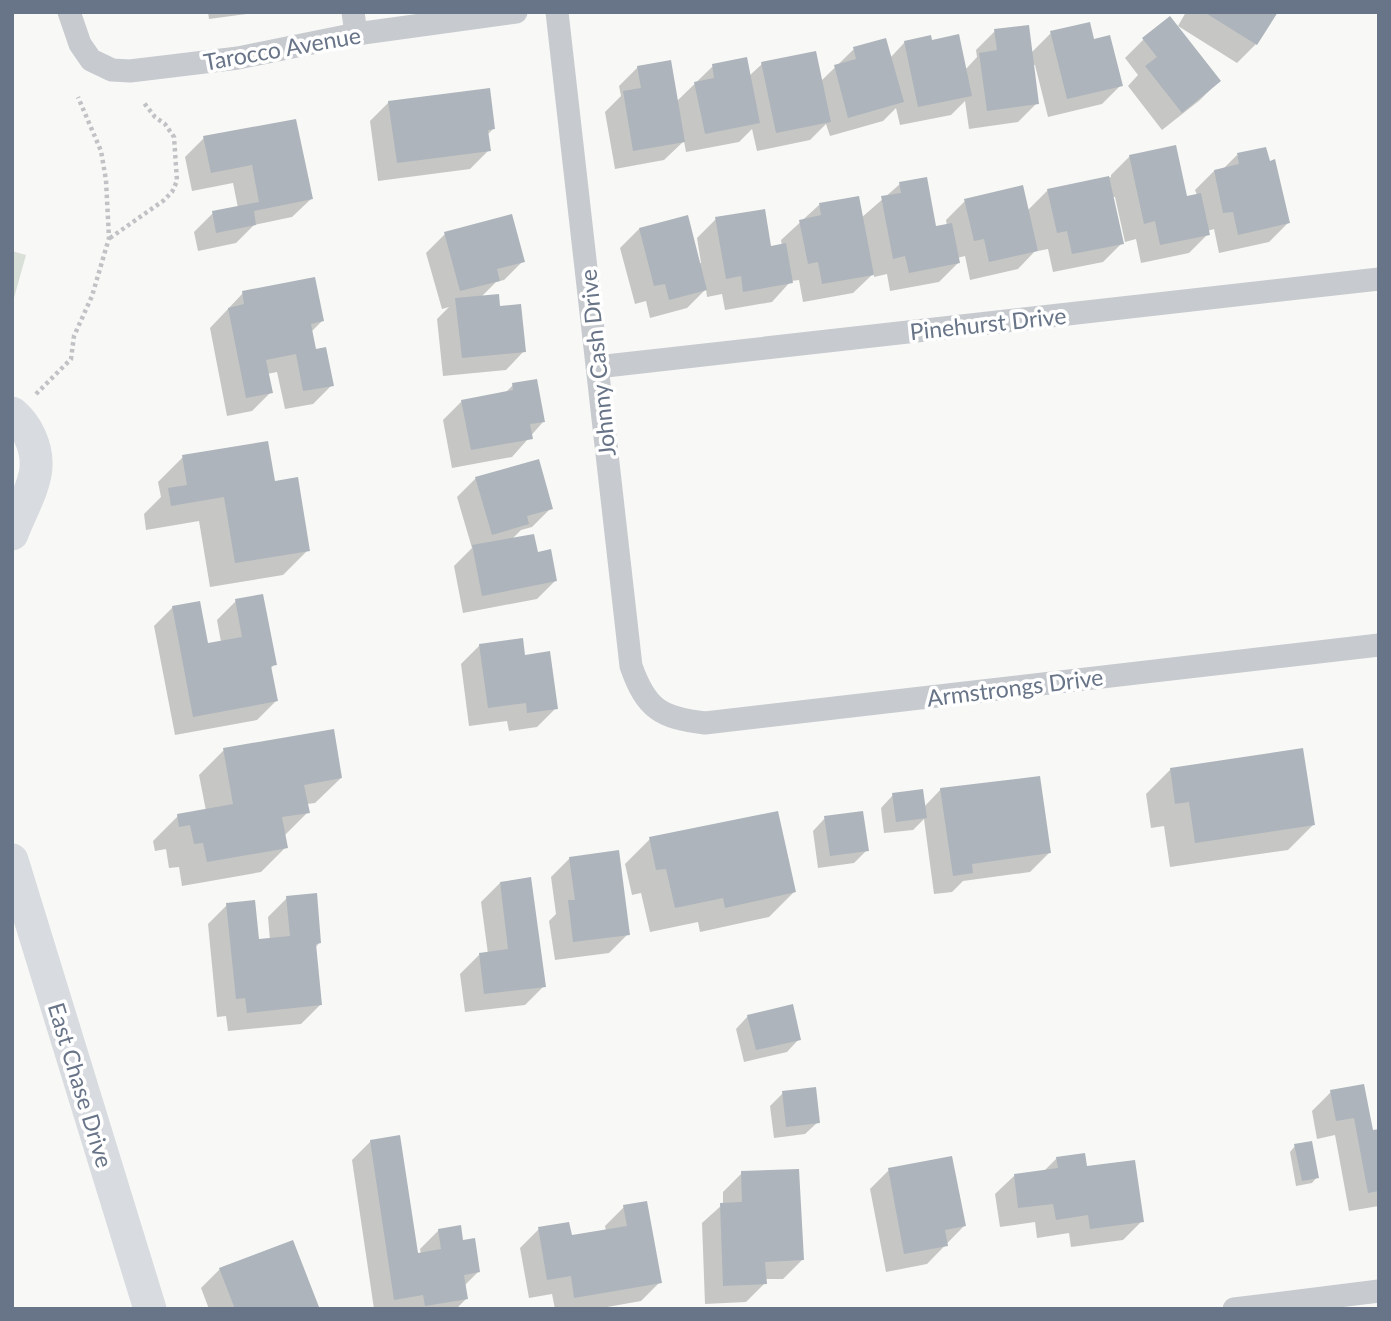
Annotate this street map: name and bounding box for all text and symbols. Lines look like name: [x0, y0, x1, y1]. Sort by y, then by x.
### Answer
street label: Tarocco Avenue: [201, 20, 363, 76]
street label: Johnny Cash Drive: [573, 268, 621, 458]
street label: Pinehurst Drive: [908, 301, 1068, 345]
street label: Armstrongs Drive: [925, 662, 1105, 712]
street label: East Chase Drive: [43, 999, 119, 1171]

